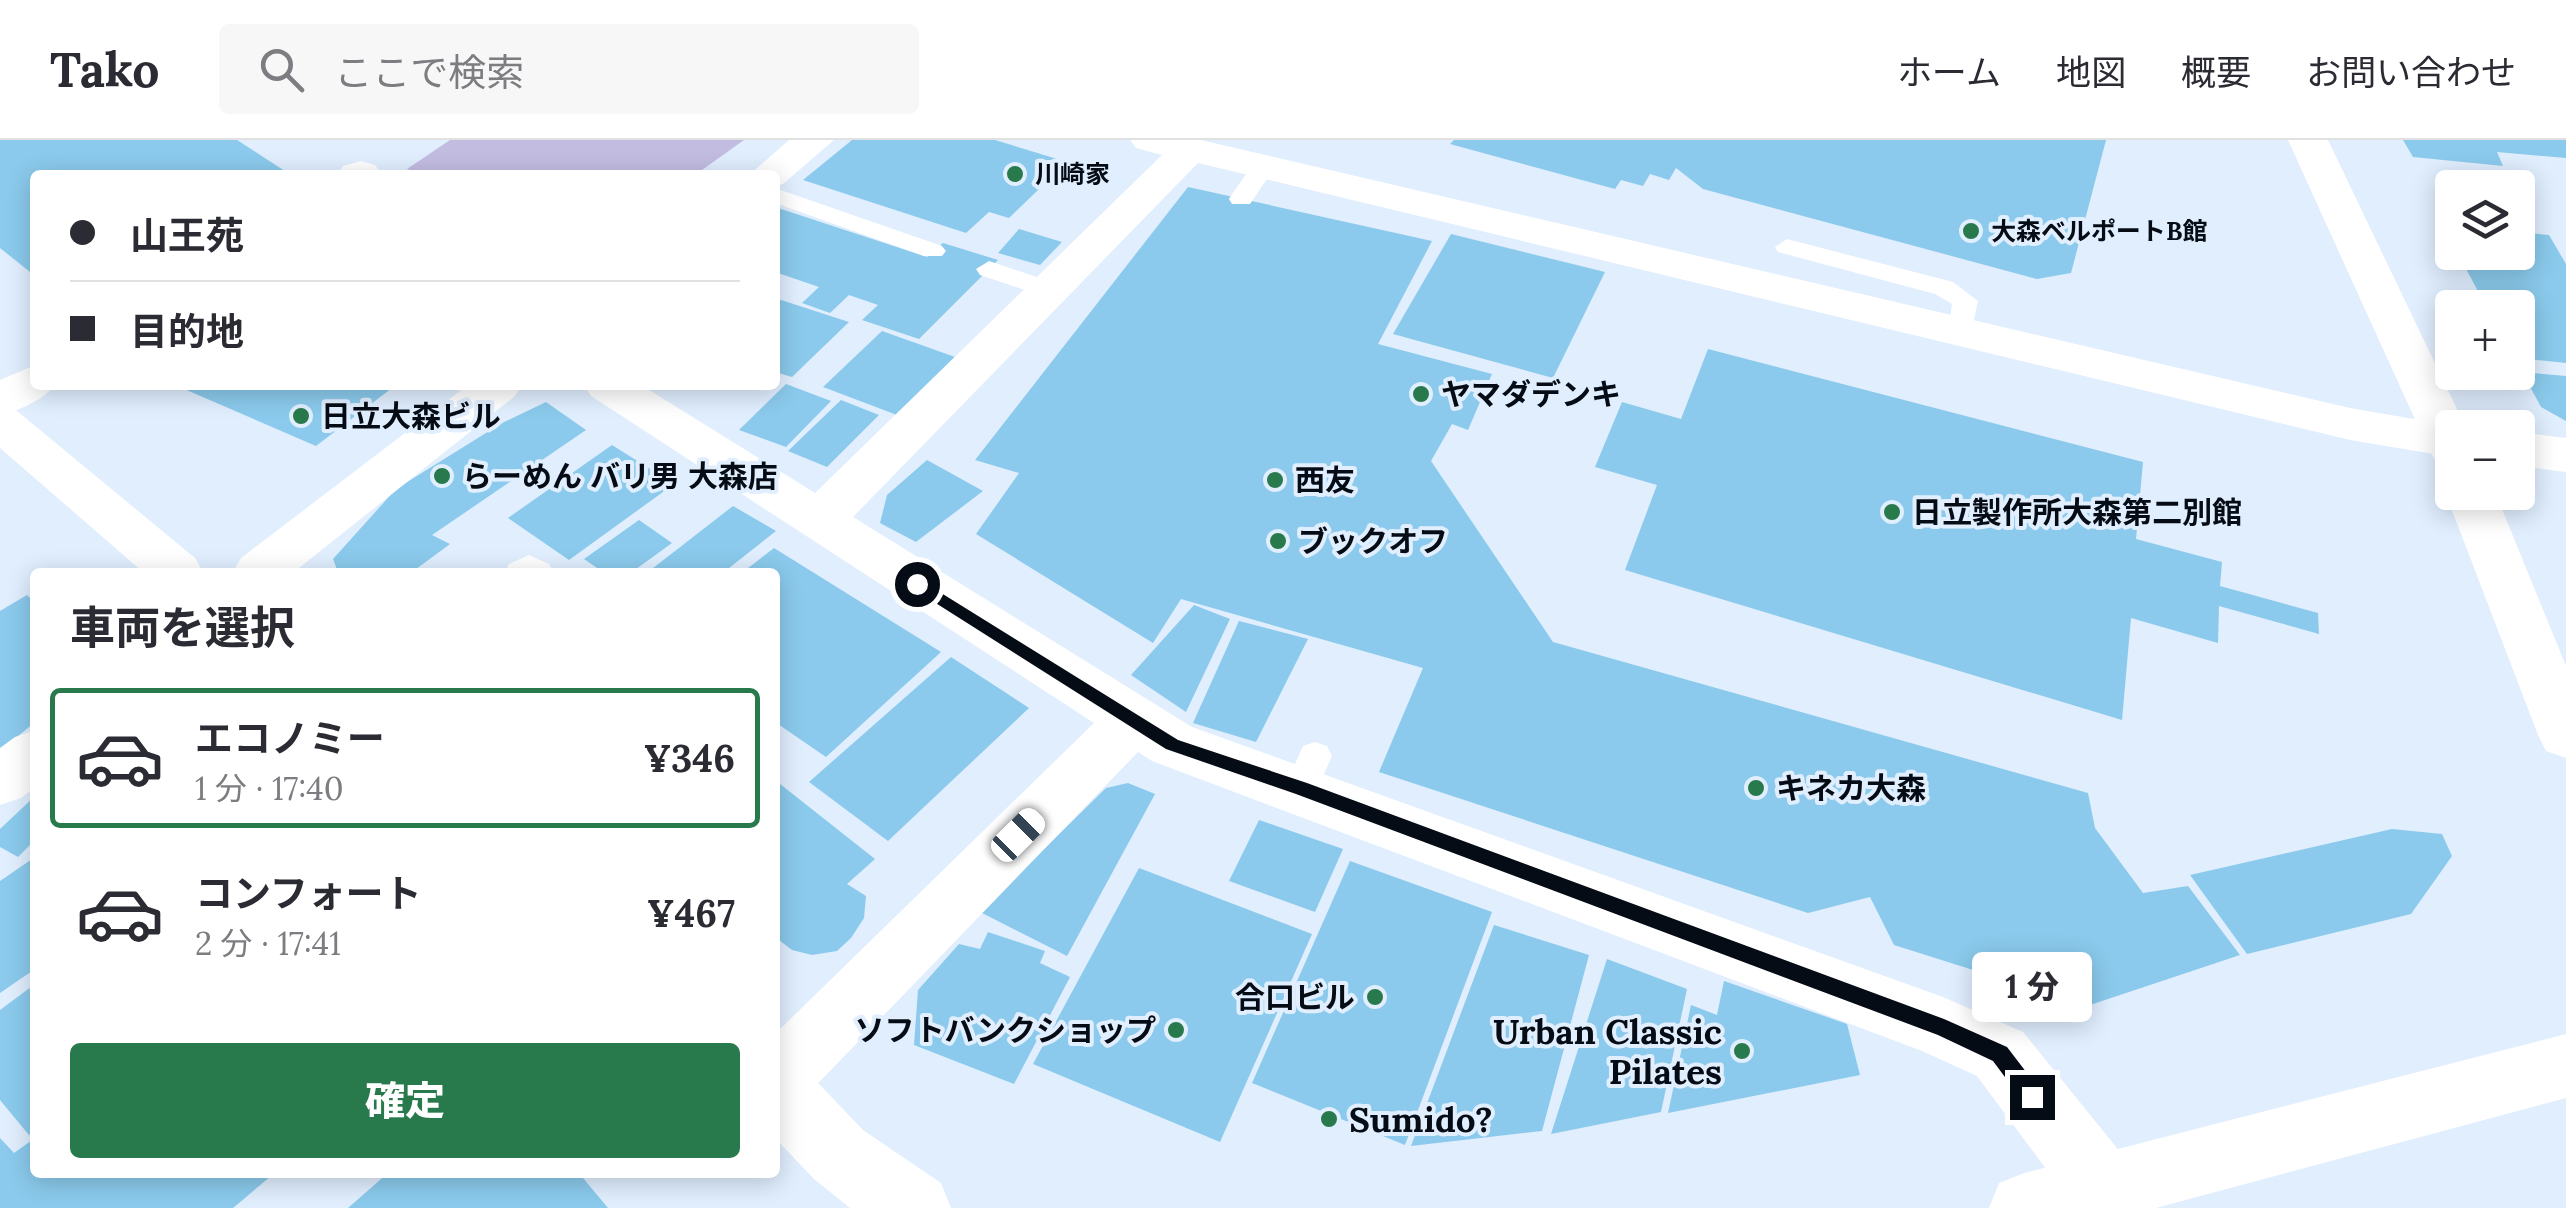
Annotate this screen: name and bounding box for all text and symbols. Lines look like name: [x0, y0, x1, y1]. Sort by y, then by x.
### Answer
search box: [219, 24, 919, 114]
text: Tako: [50, 39, 159, 100]
icon: search: [254, 42, 309, 97]
text: ここで検索: [334, 48, 524, 96]
text: ホーム: [1897, 50, 2001, 95]
text: 地図: [2056, 50, 2126, 95]
text: 概要: [2181, 50, 2251, 95]
text: お問い合わせ: [2306, 50, 2516, 95]
place label: 川崎家: [1035, 158, 1110, 190]
marker: 川崎家: [1004, 163, 1026, 185]
map controls: [2435, 170, 2535, 510]
button: layers: [2435, 170, 2535, 270]
text: 山王苑: [130, 211, 244, 259]
place label: 大森ベルポートB館: [1991, 215, 2208, 247]
marker: 大森ベルポートB館: [1960, 220, 1982, 242]
button: +: [2435, 290, 2535, 390]
text: 目的地: [130, 307, 244, 355]
place label: ヤマダデンキ: [1441, 375, 1621, 413]
marker: ヤマダデンキ: [1410, 383, 1432, 405]
place label: 日立大森ビル: [321, 397, 501, 435]
marker: 日立大森ビル: [290, 405, 312, 427]
button: −: [2435, 410, 2535, 510]
place label: らーめん バリ男 大森店: [462, 457, 778, 495]
place label: 西友: [1295, 461, 1355, 499]
marker: らーめん バリ男 大森店: [431, 465, 453, 487]
marker: 西友: [1264, 469, 1286, 491]
place label: 日立製作所大森第二別館: [1912, 493, 2242, 531]
marker: 日立製作所大森第二別館: [1881, 501, 1903, 523]
place label: ブックオフ: [1298, 522, 1448, 560]
marker: ブックオフ: [1267, 530, 1289, 552]
route start: [895, 562, 940, 607]
text: 車両を選択: [70, 599, 295, 656]
icon: car: [75, 713, 165, 803]
text: エコノミー: [195, 714, 385, 762]
text: ¥346: [644, 734, 735, 782]
text: 1 分 · 17:40: [195, 768, 344, 809]
place label: キネカ大森: [1776, 769, 1926, 807]
marker: キネカ大森: [1745, 777, 1767, 799]
car: [986, 803, 1050, 867]
icon: car: [75, 868, 165, 958]
text: コンフォート: [195, 869, 422, 917]
text: ¥467: [647, 889, 735, 937]
text: 2 分 · 17:41: [195, 923, 341, 964]
callout: 1 分: [1972, 952, 2092, 1022]
text: 1 分: [2005, 966, 2059, 1007]
place label: 合口ビル: [1235, 978, 1355, 1016]
marker: 合口ビル: [1364, 986, 1386, 1008]
place label: Urban Classic Pilates: [1493, 1009, 1722, 1094]
place label: ソフトバンクショップ: [855, 1011, 1156, 1049]
marker: ソフトバンクショップ: [1165, 1019, 1187, 1041]
marker: Urban Classic Pilates: [1731, 1040, 1753, 1062]
button: 確定: [70, 1043, 740, 1158]
route end: [2010, 1075, 2055, 1120]
place label: Sumido?: [1349, 1097, 1493, 1142]
marker: Sumido?: [1318, 1108, 1340, 1130]

